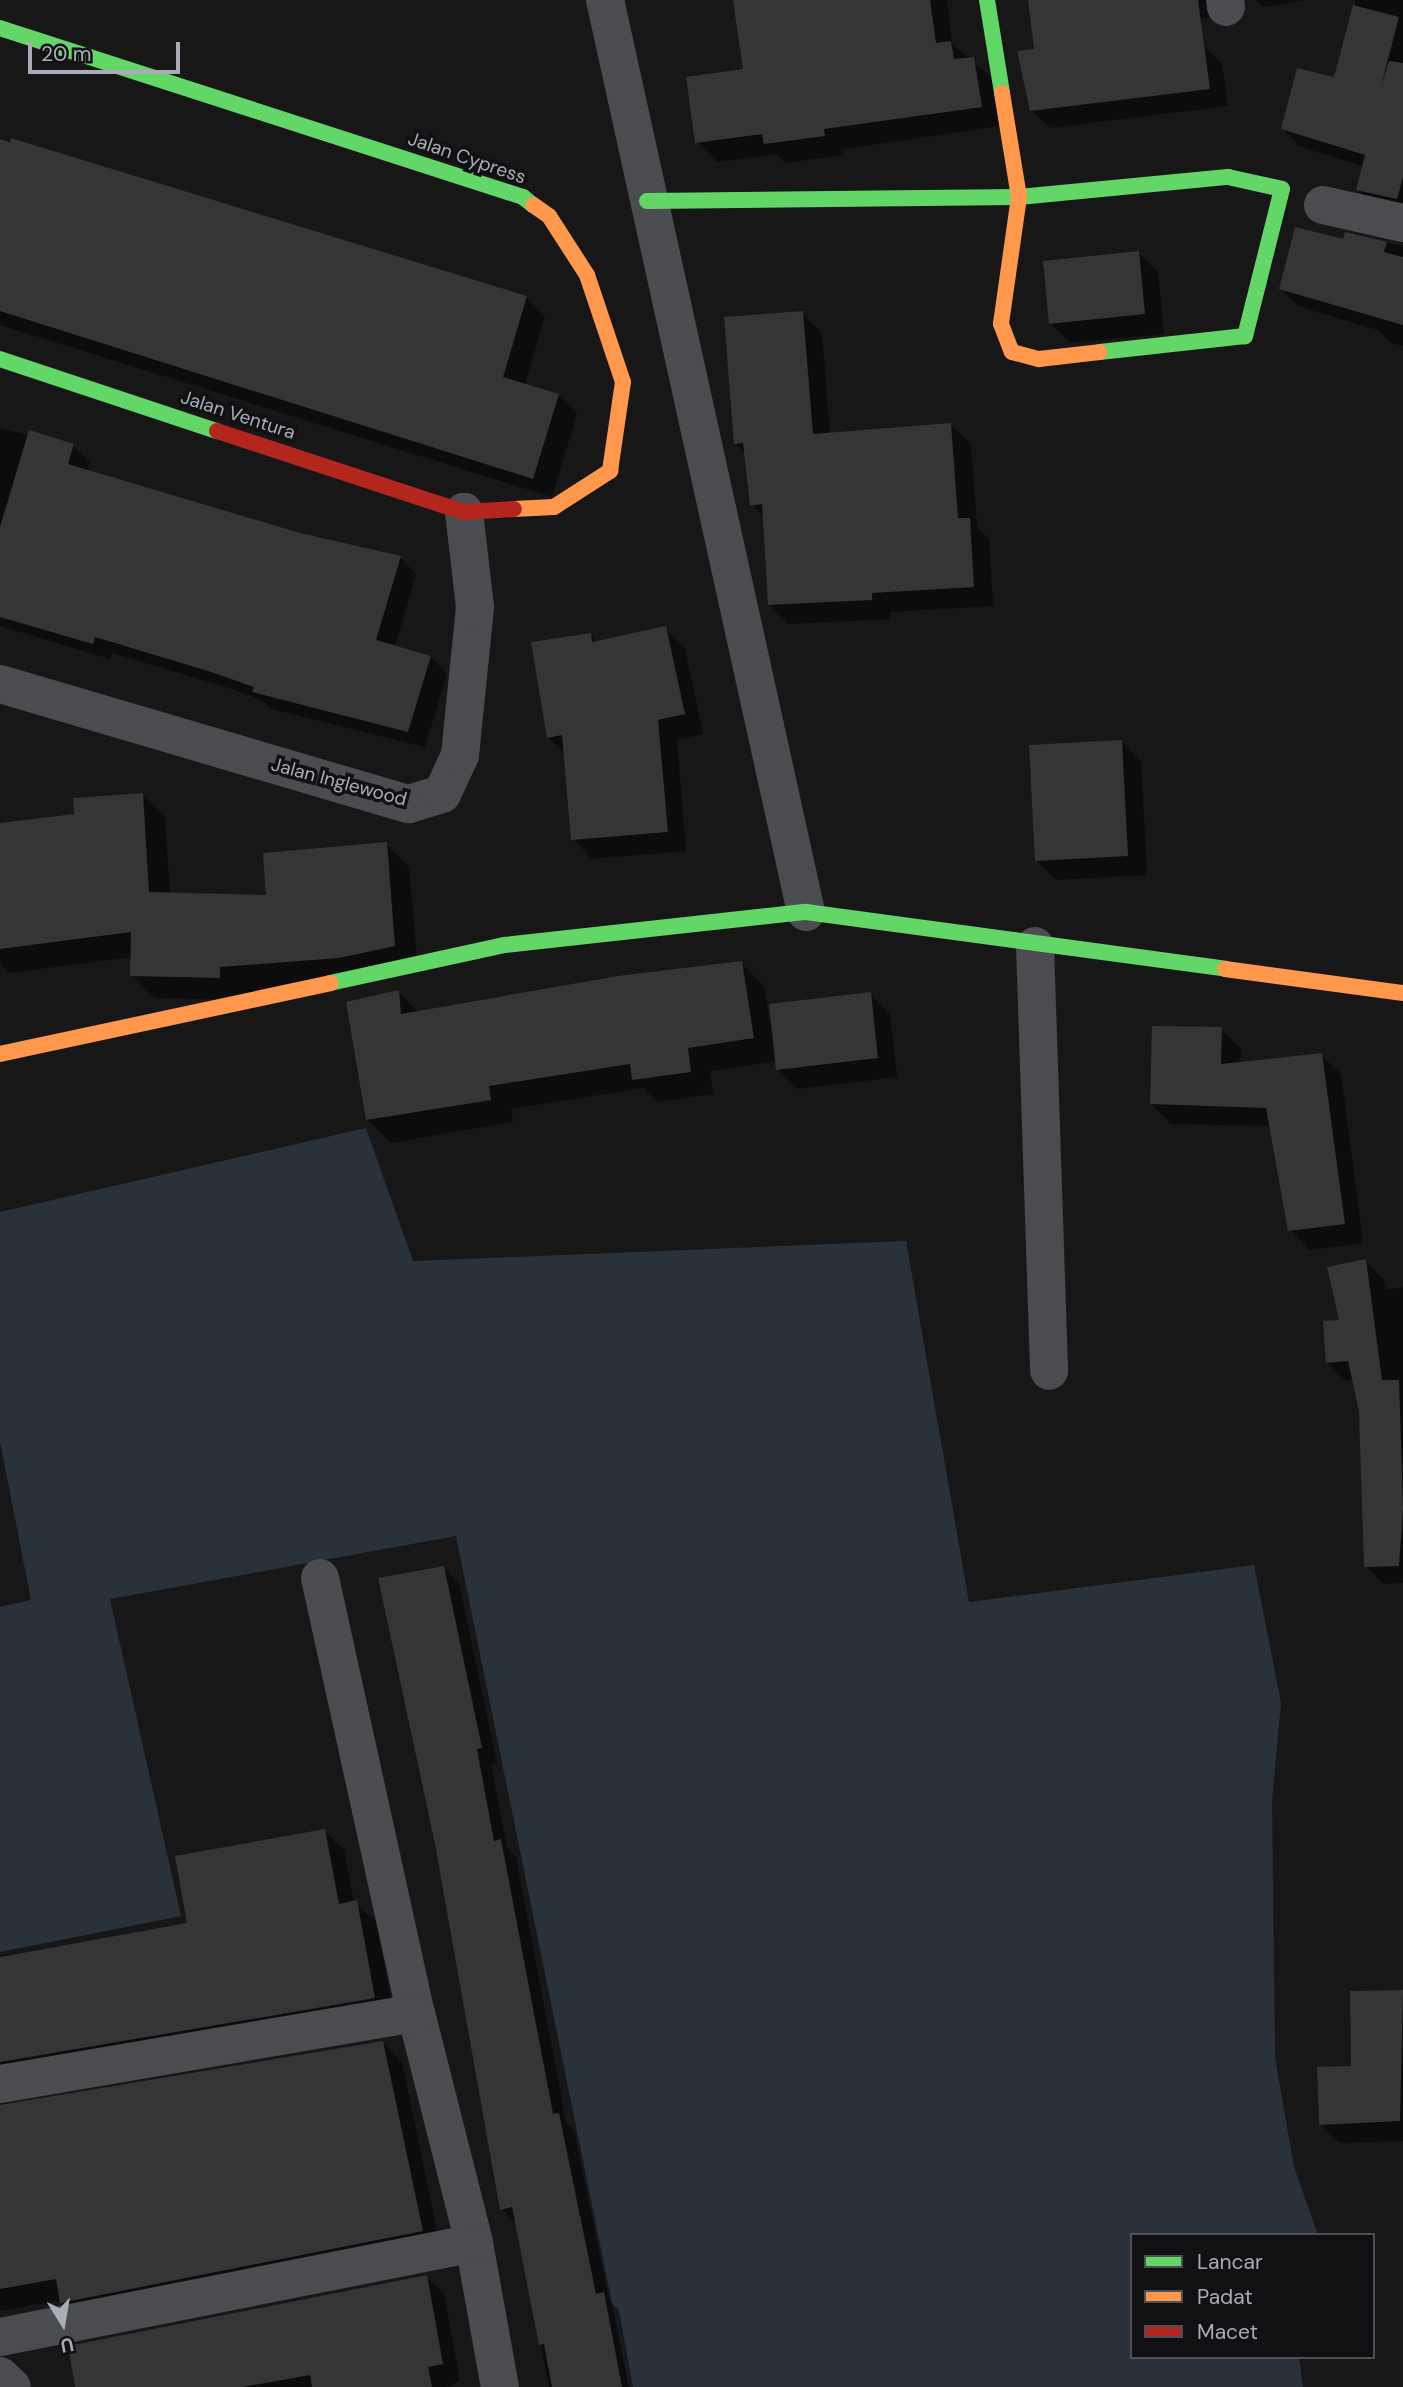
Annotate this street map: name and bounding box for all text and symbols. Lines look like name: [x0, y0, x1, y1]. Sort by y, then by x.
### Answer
scale bar: [32, 28, 184, 72]
text: 20 m: [41, 40, 92, 68]
street label: Jalan Cypress: [405, 127, 529, 189]
street label: Jalan Ventura: [178, 386, 298, 444]
street label: Jalan Inglewood: [269, 753, 409, 811]
legend: [1130, 2233, 1375, 2359]
text: Lancar: [1197, 2248, 1263, 2276]
text: Padat: [1197, 2283, 1253, 2311]
north arrow: [28, 2289, 98, 2359]
text: Macet: [1197, 2318, 1258, 2346]
text: U: [58, 2332, 76, 2359]

